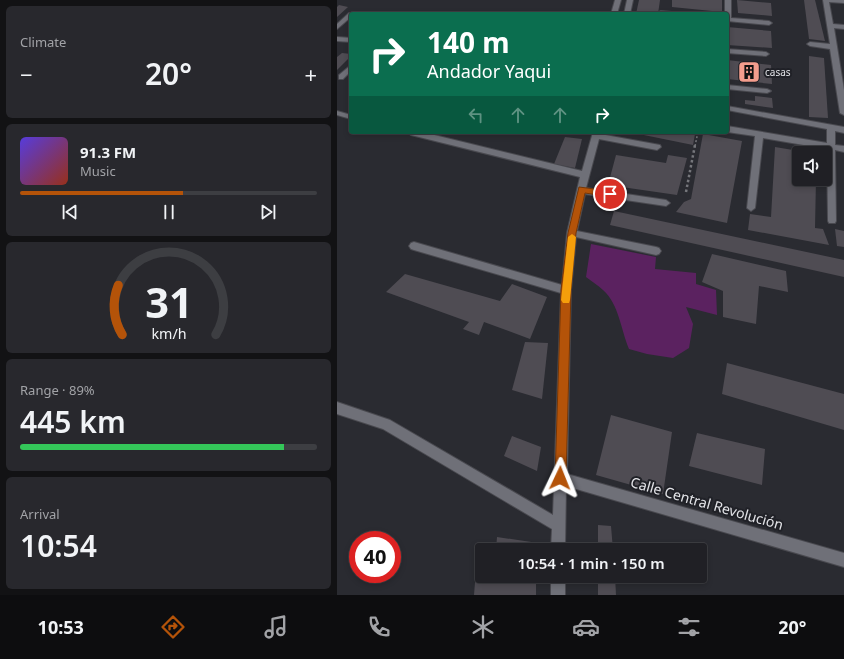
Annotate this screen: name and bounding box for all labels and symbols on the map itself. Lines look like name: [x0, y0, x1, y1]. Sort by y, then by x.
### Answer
building icon: casas: [736, 59, 762, 85]
place label: casas: [765, 65, 791, 79]
pin: [593, 177, 627, 211]
position arrow: [539, 457, 581, 499]
street label: Calle Central Revolución: [628, 472, 786, 534]
speed limit sign: 40: [349, 531, 401, 583]

